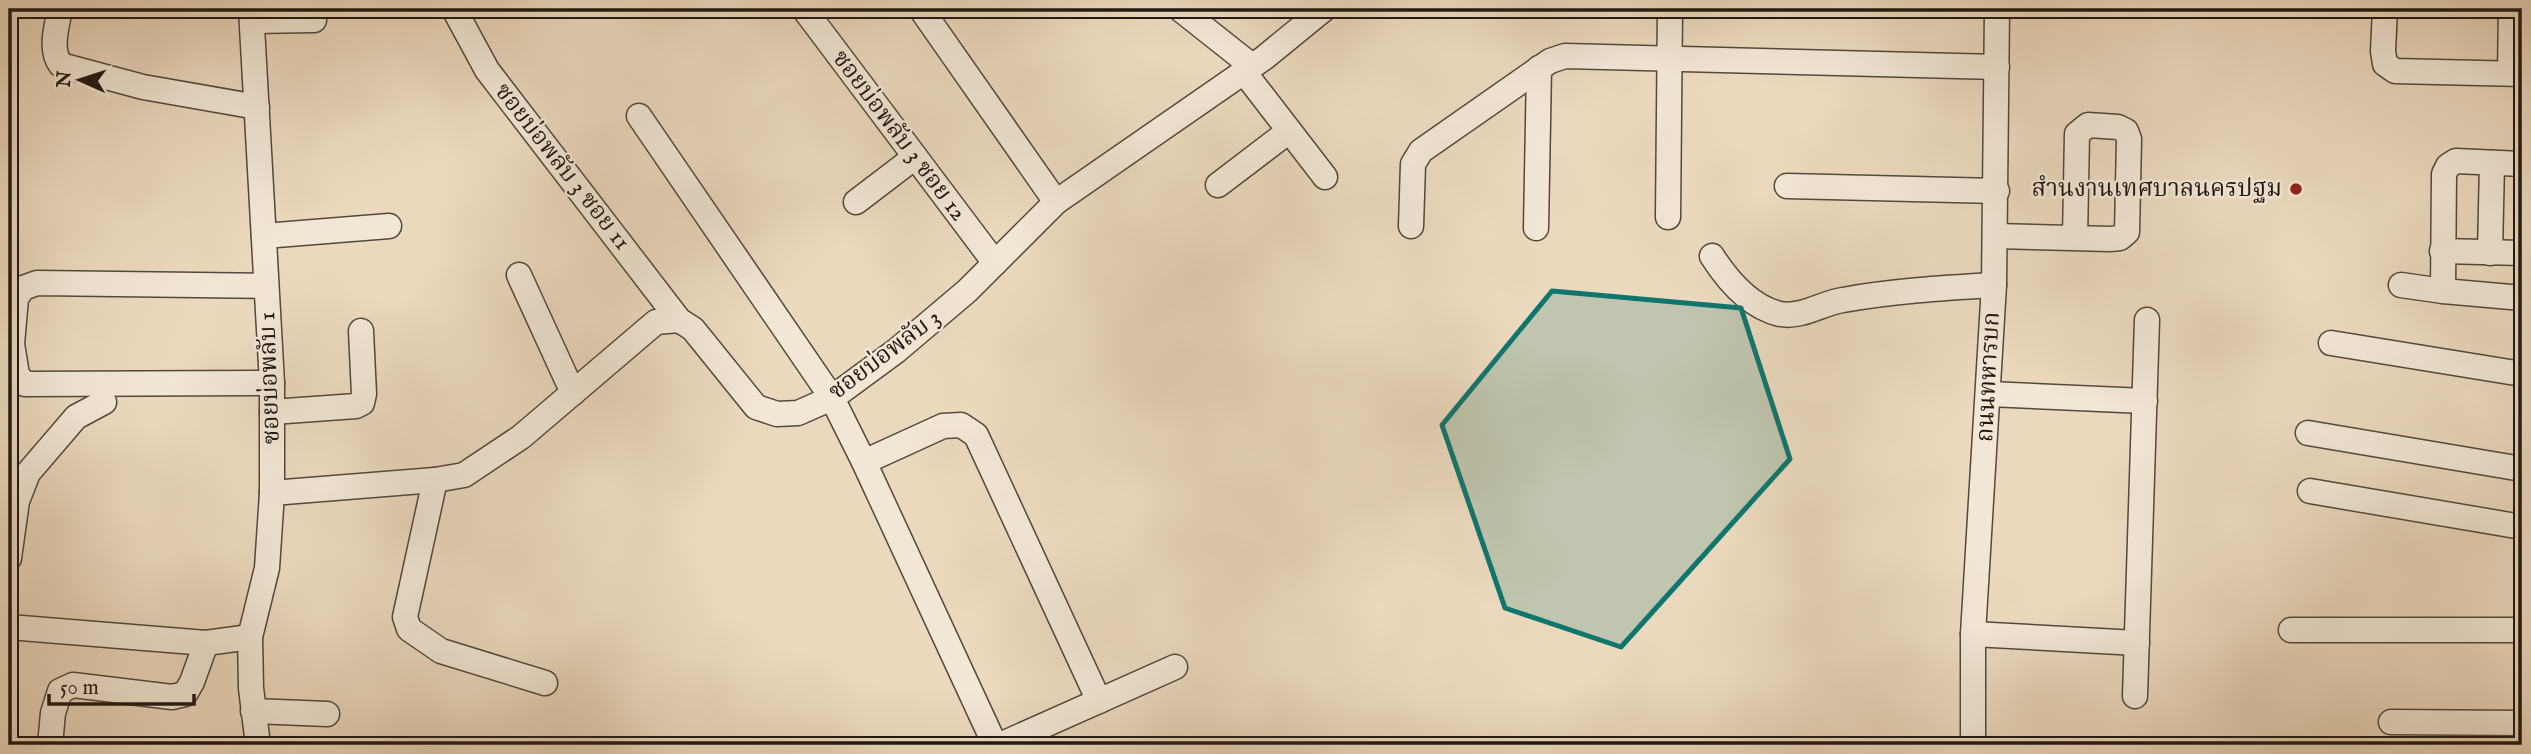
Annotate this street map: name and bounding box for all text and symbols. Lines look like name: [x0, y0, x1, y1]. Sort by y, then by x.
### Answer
street label: ซอยบ่อพลับ 3 ซอย 12: [825, 44, 973, 228]
north arrow: [46, 46, 116, 116]
text: N: [53, 70, 77, 89]
street label: ซอยบ่อพลับ 3 ซอย 11: [487, 77, 637, 257]
place label: สำนงานเทศบาลนครปฐม: [2032, 174, 2282, 205]
marker: สำนงานเทศบาลนครปฐม: [2288, 181, 2304, 197]
street label: ซอยบ่อพลับ 3: [823, 303, 947, 407]
street label: ซอยบ่อพลับ 1: [252, 311, 288, 445]
street label: ถนนทหารบก: [1970, 311, 2008, 443]
scale bar: [49, 663, 194, 707]
text: 50 m: [60, 675, 99, 702]

